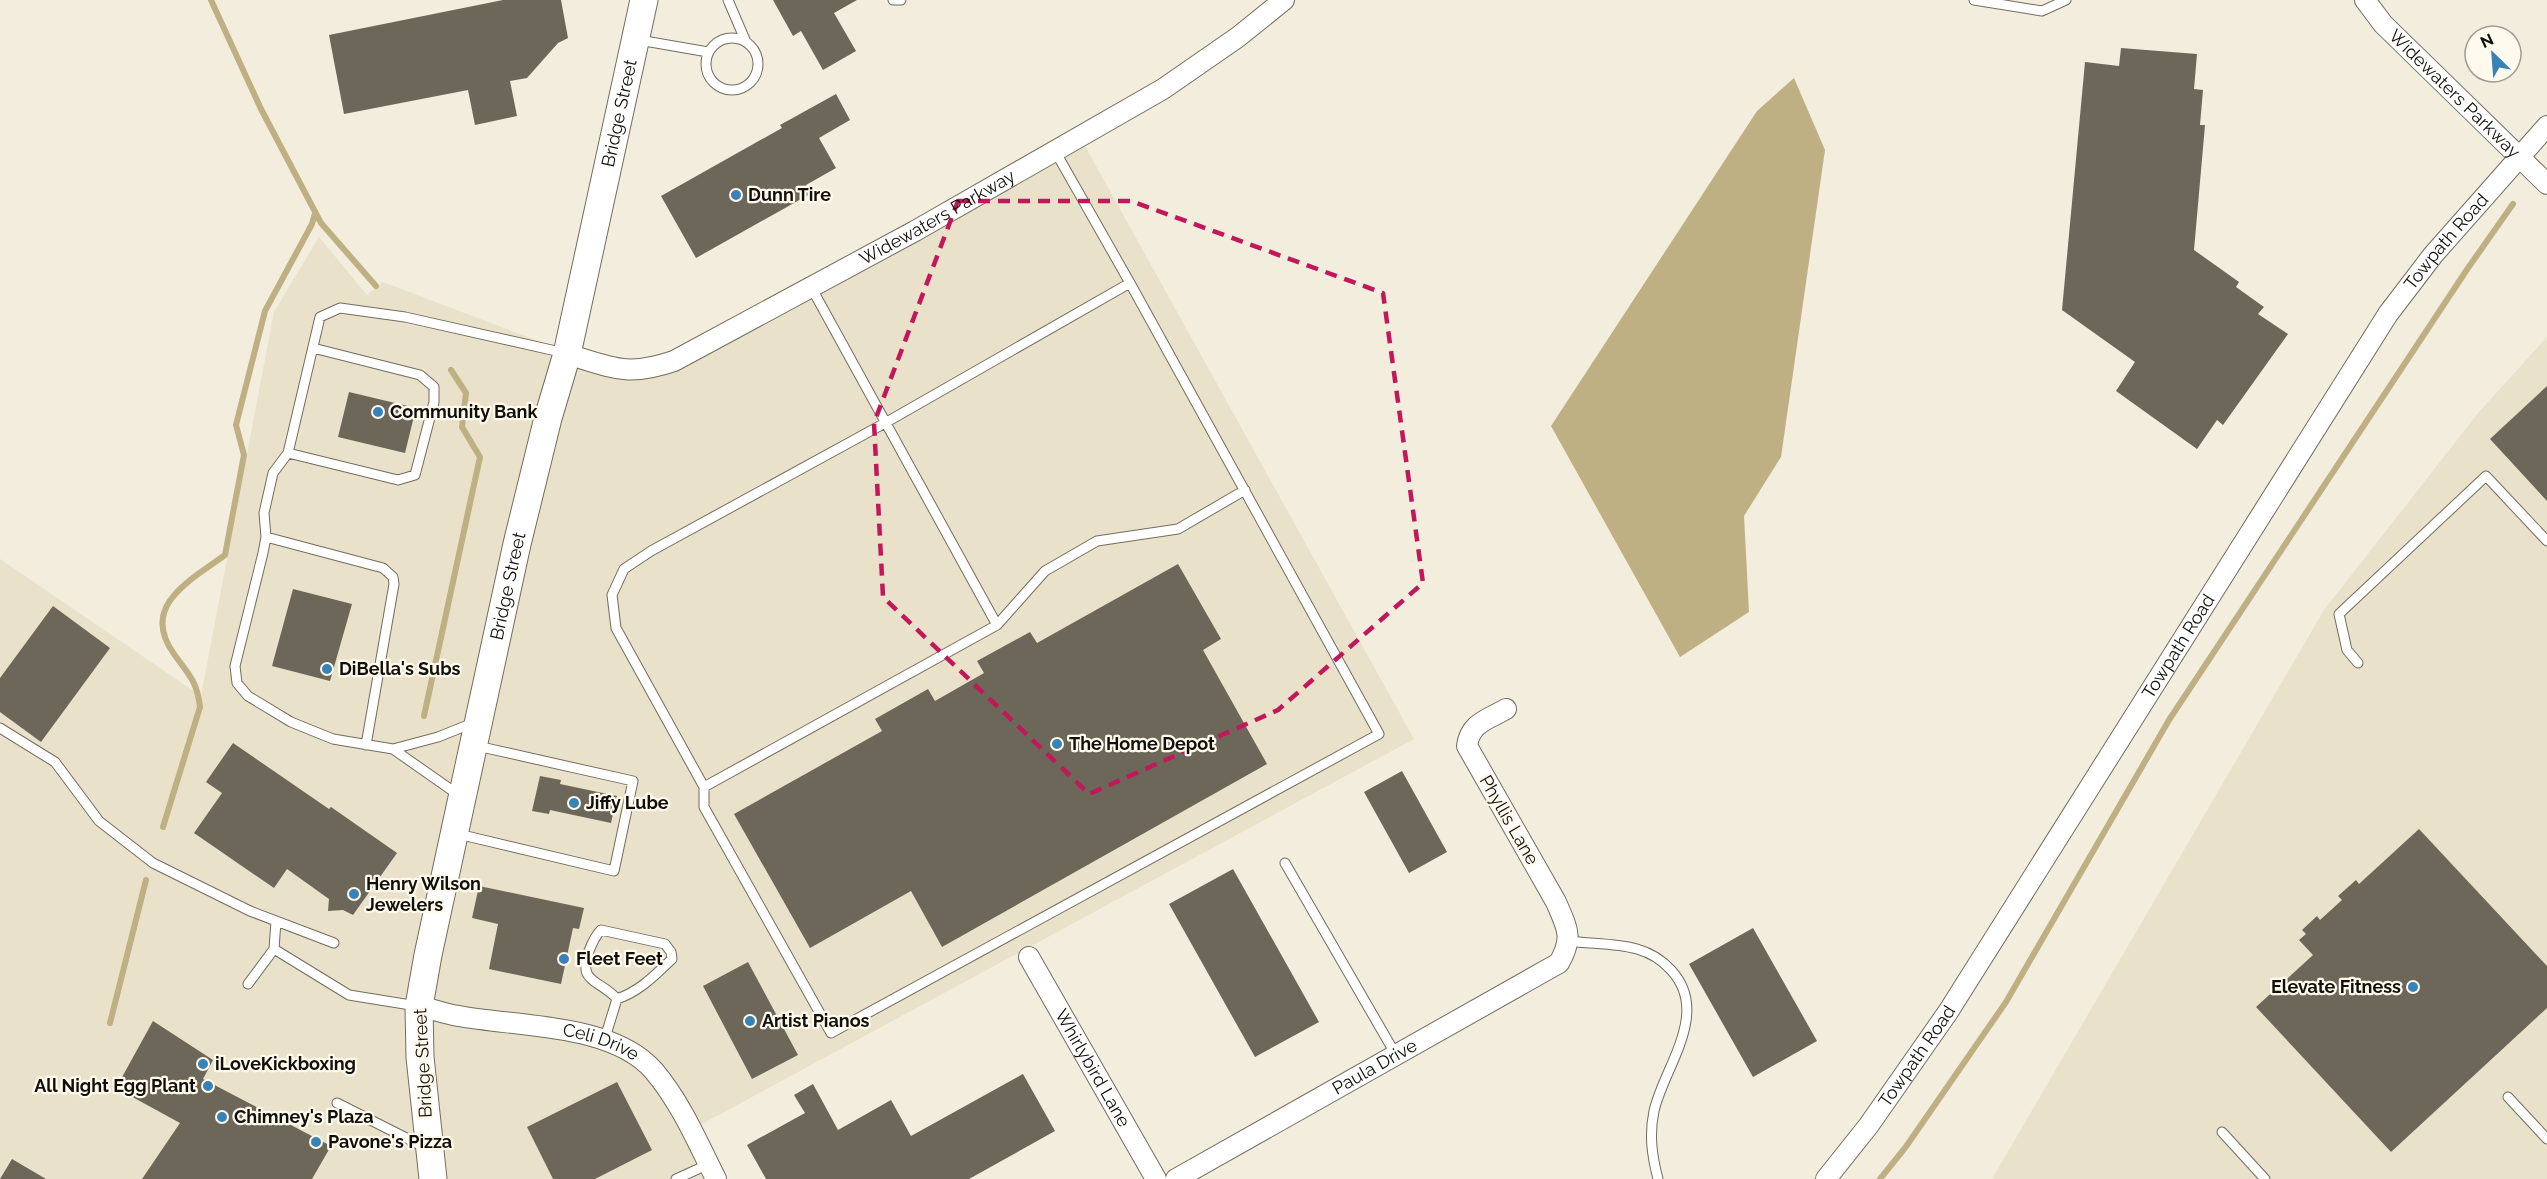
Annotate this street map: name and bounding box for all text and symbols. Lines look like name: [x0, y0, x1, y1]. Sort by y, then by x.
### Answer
north arrow: [2463, 24, 2523, 84]
street label: Widewaters Parkway: [2385, 25, 2525, 162]
text: N: [2477, 30, 2496, 52]
street label: Bridge Street: [597, 57, 641, 169]
street label: Widewaters Parkway: [856, 165, 1019, 269]
place label: Dunn Tire: [748, 184, 831, 205]
marker: Dunn Tire: [729, 188, 743, 202]
street label: Towpath Road: [2400, 189, 2492, 294]
place label: Community Bank: [390, 401, 538, 422]
marker: Community Bank: [371, 405, 385, 419]
street label: Bridge Street: [486, 530, 530, 642]
street label: Towpath Road: [2137, 590, 2219, 702]
place label: DiBella's Subs: [339, 658, 461, 679]
marker: DiBella's Subs: [320, 662, 334, 676]
place label: The Home Depot: [1069, 733, 1215, 754]
marker: The Home Depot: [1050, 737, 1064, 751]
street label: Phyllis Lane: [1475, 771, 1544, 868]
place label: Jiffy Lube: [586, 792, 669, 813]
marker: Jiffy Lube: [567, 796, 581, 810]
place label: Henry Wilson Jewelers: [366, 873, 481, 915]
marker: Henry Wilson Jewelers: [347, 887, 361, 901]
place label: Fleet Feet: [576, 948, 663, 969]
marker: Fleet Feet: [557, 952, 571, 966]
place label: Elevate Fitness: [2271, 976, 2401, 997]
marker: Elevate Fitness: [2406, 980, 2420, 994]
street label: Towpath Road: [1874, 1001, 1959, 1111]
street label: Whirlybird Lane: [1051, 1005, 1135, 1131]
street label: Bridge Street: [409, 1008, 436, 1118]
place label: Artist Pianos: [762, 1010, 870, 1031]
marker: Artist Pianos: [743, 1014, 757, 1028]
street label: Celi Drive: [561, 1019, 644, 1065]
street label: Paula Drive: [1328, 1034, 1421, 1099]
place label: iLoveKickboxing: [215, 1053, 356, 1074]
marker: iLoveKickboxing: [196, 1057, 210, 1071]
place label: All Night Egg Plant: [34, 1075, 196, 1096]
marker: All Night Egg Plant: [201, 1079, 215, 1093]
place label: Chimney's Plaza: [234, 1106, 374, 1127]
marker: Chimney's Plaza: [215, 1110, 229, 1124]
place label: Pavone's Pizza: [328, 1131, 452, 1152]
marker: Pavone's Pizza: [309, 1135, 323, 1149]

